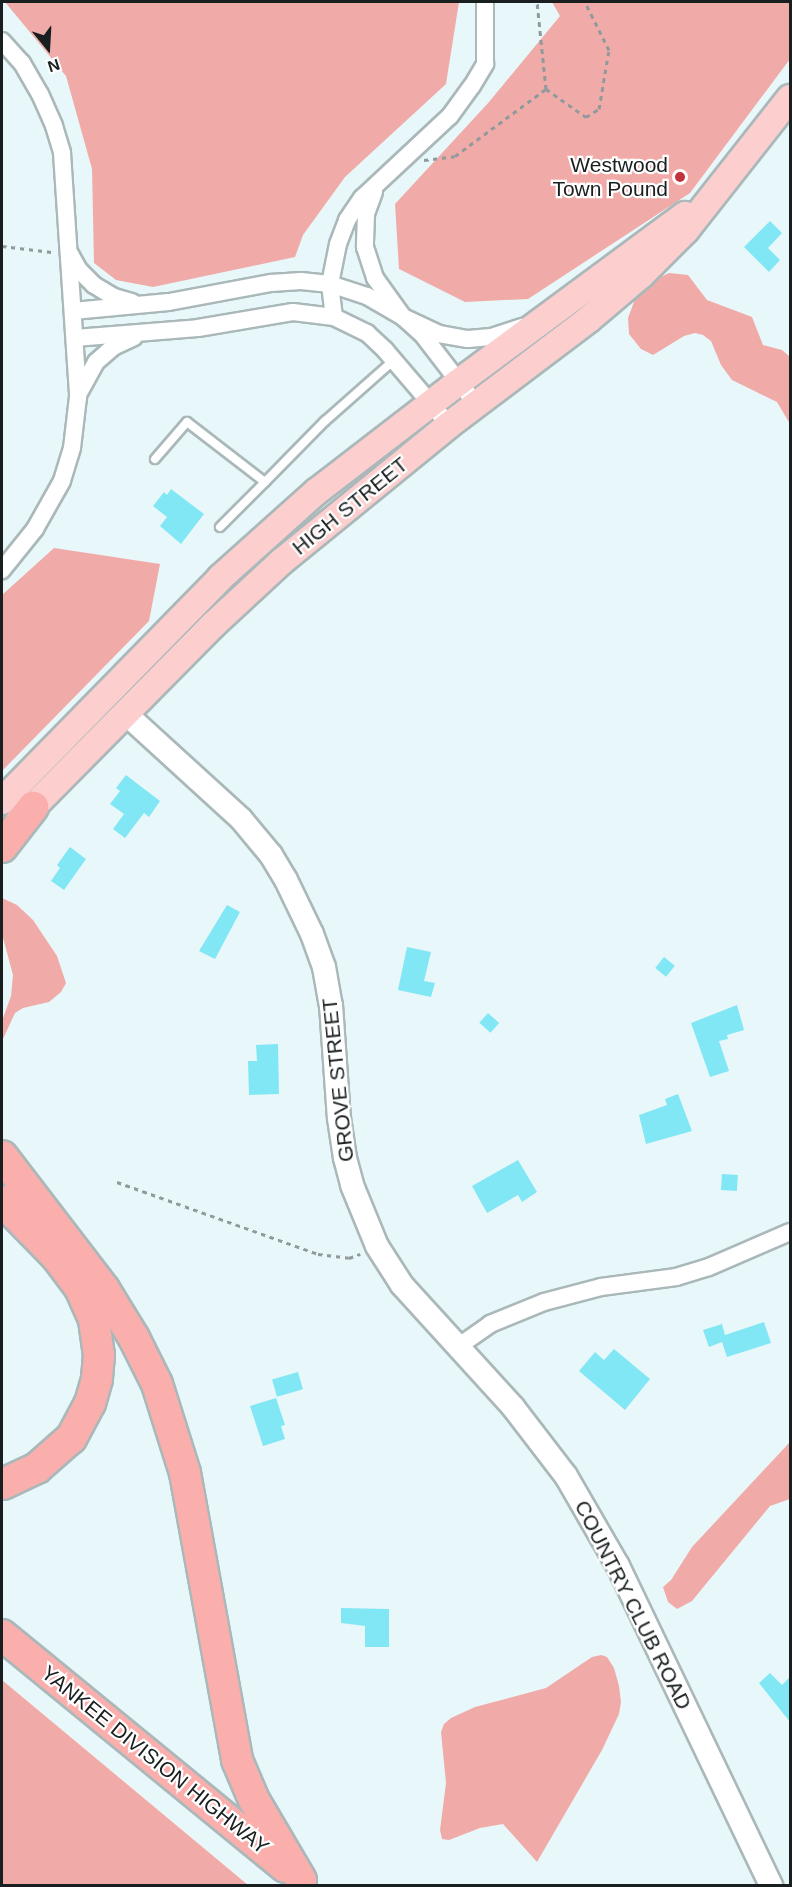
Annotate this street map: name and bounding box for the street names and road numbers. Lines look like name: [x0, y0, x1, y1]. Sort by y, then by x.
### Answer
street label: HIGH STREET: [287, 452, 413, 560]
street label: GROVE STREET: [317, 997, 359, 1163]
street label: COUNTRY CLUB ROAD: [569, 1496, 697, 1714]
street label: YANKEE DIVISION HIGHWAY: [36, 1660, 274, 1860]

